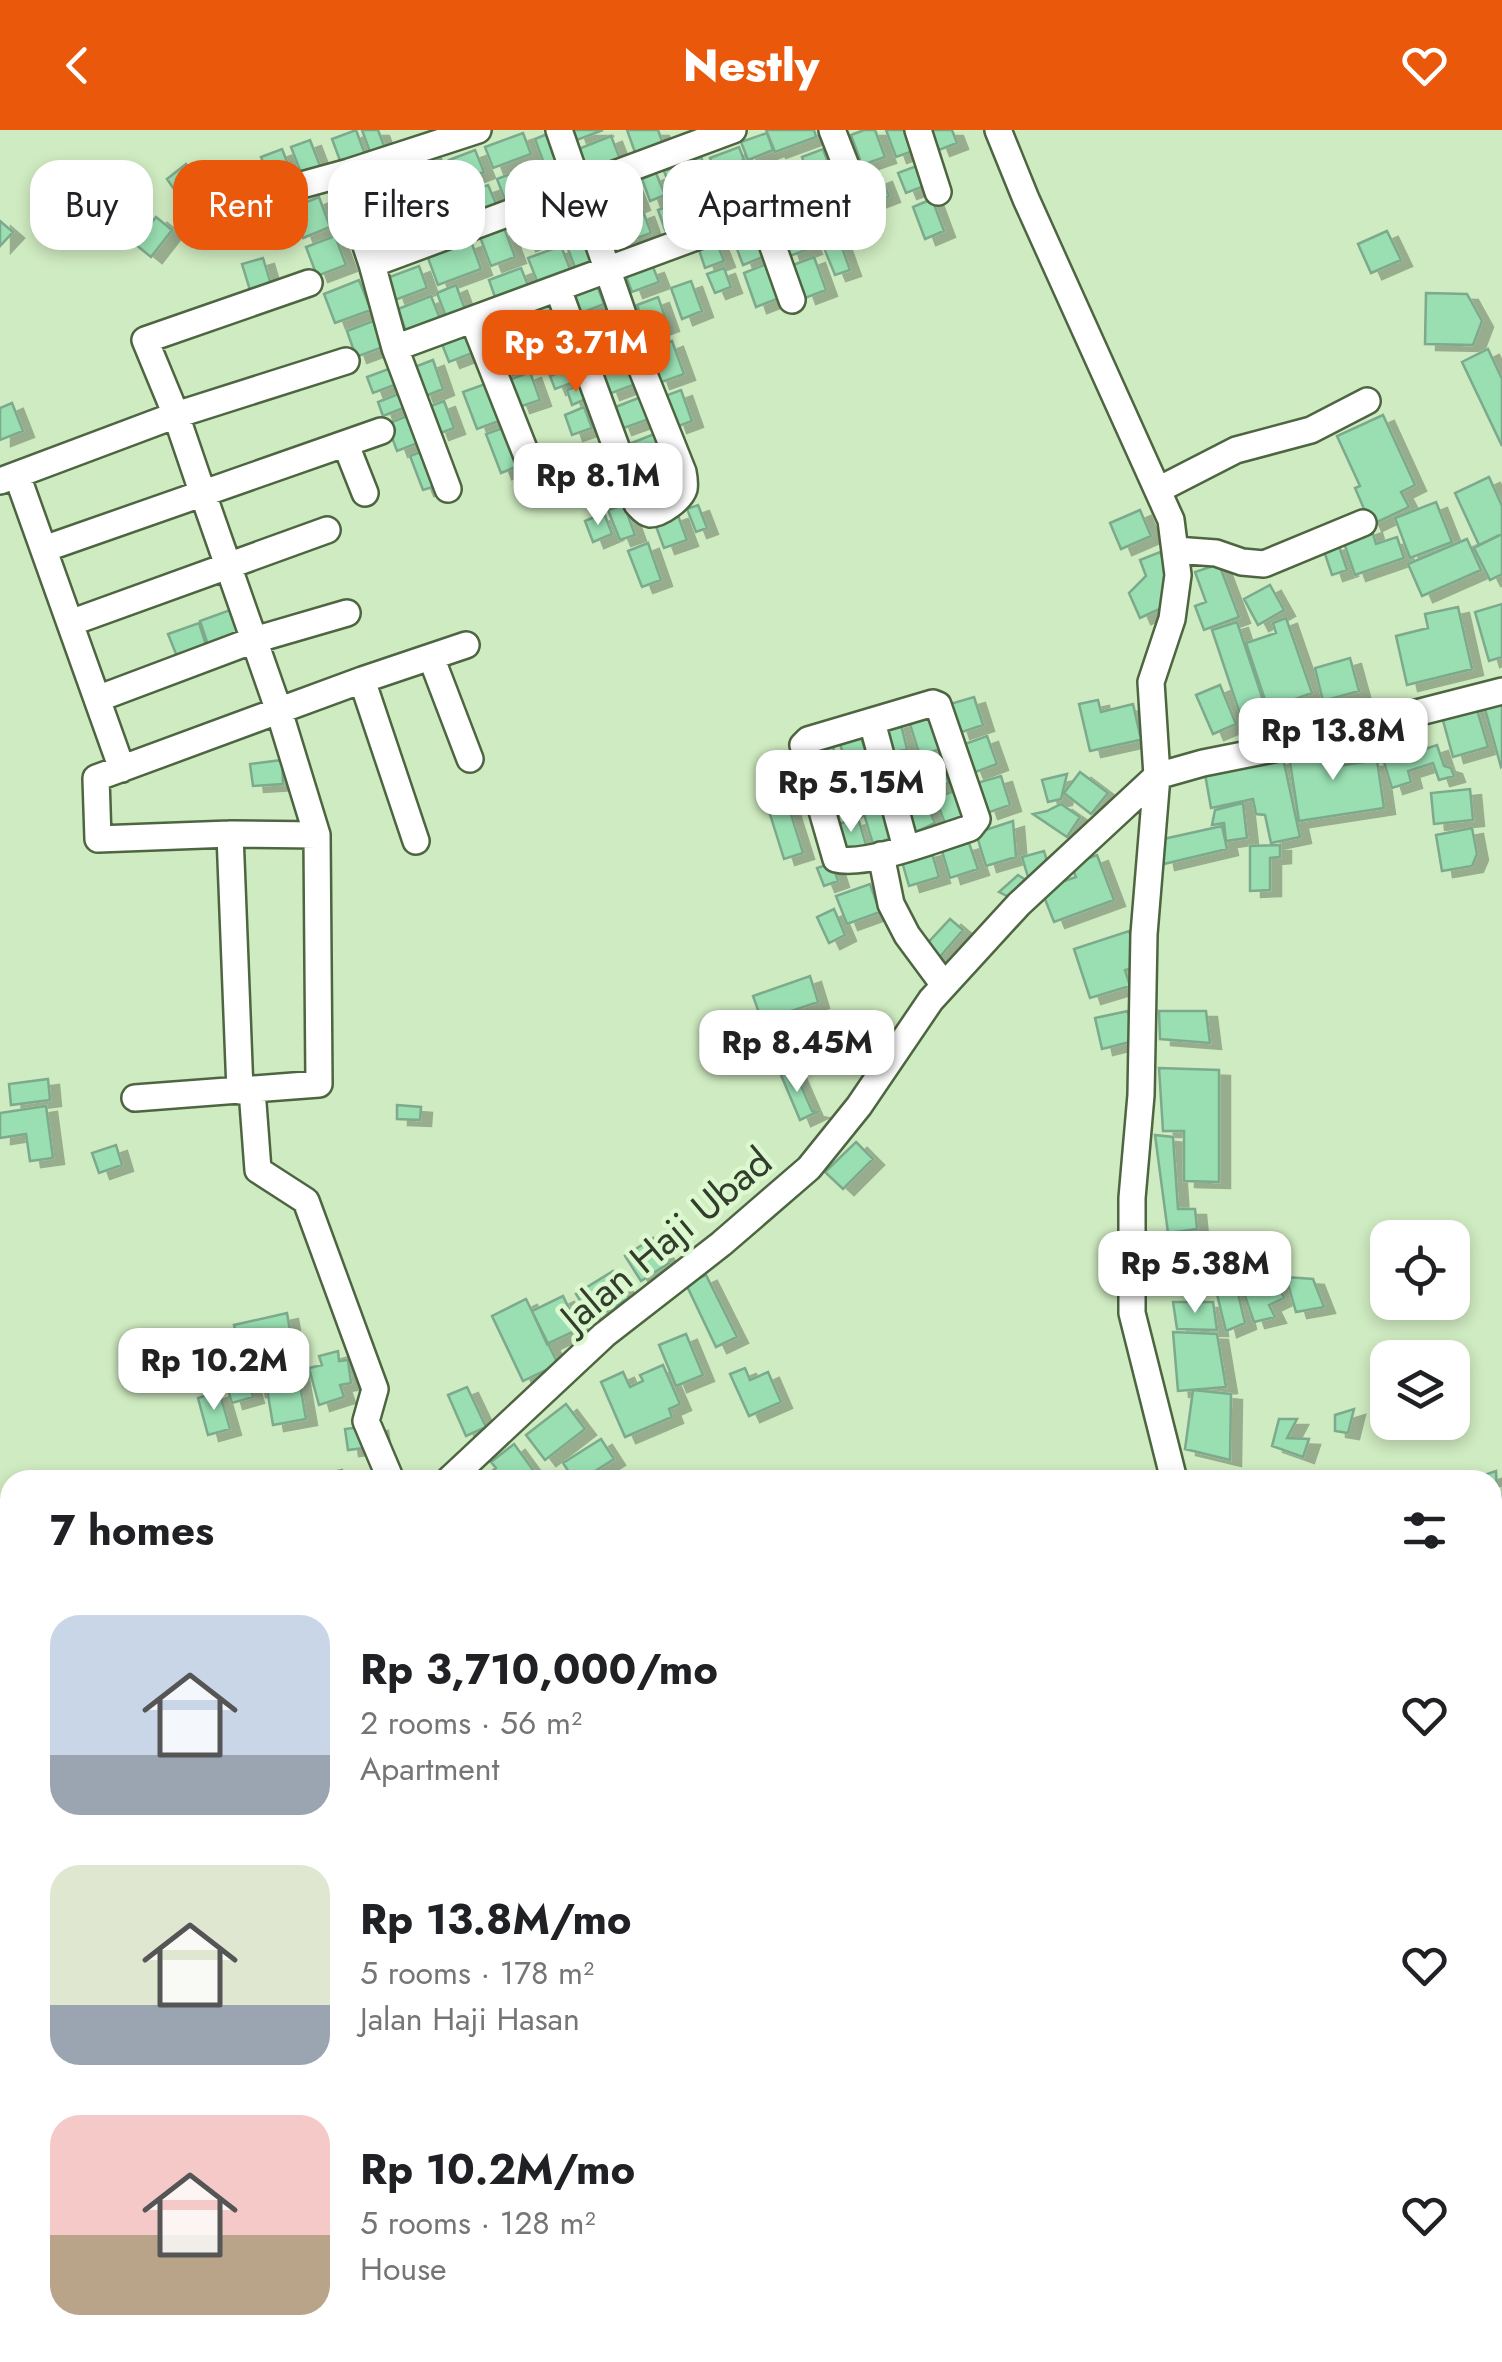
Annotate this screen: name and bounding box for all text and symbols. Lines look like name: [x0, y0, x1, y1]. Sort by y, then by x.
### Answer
text: Nestly: [683, 33, 819, 98]
icon: back: [50, 38, 105, 93]
icon: heart: [1397, 38, 1452, 93]
chip: Buy: [30, 160, 153, 250]
chip: Rent: [173, 160, 308, 250]
chip: Filters: [328, 160, 485, 250]
chip: New: [505, 160, 643, 250]
chip: Apartment: [663, 160, 886, 250]
pin: Rp 3.71M: [473, 310, 679, 395]
text: Rp 3.71M: [504, 319, 648, 365]
pin: Rp 8.1M: [506, 443, 690, 528]
text: Rp 8.1M: [536, 452, 660, 498]
pin: Rp 13.8M: [1230, 698, 1436, 783]
text: Rp 13.8M: [1261, 707, 1405, 753]
pin: Rp 5.15M: [748, 750, 954, 835]
text: Rp 5.15M: [778, 759, 924, 805]
pin: Rp 8.45M: [694, 1010, 900, 1095]
text: Rp 8.45M: [721, 1019, 873, 1065]
street label: Jalan Haji Ubad: [544, 1133, 784, 1348]
map controls: [1370, 1220, 1470, 1440]
button: locate: [1370, 1220, 1470, 1320]
pin: Rp 5.38M: [1092, 1231, 1298, 1316]
text: Rp 5.38M: [1120, 1240, 1270, 1286]
pin: Rp 10.2M: [111, 1328, 317, 1413]
text: Rp 10.2M: [140, 1337, 288, 1383]
button: layers: [1370, 1340, 1470, 1440]
text: 7 homes: [50, 1500, 214, 1561]
icon: filters: [1397, 1503, 1452, 1558]
text: Rp 3,710,000/mo: [360, 1639, 718, 1700]
icon: home: [130, 1655, 250, 1775]
icon: heart: [1397, 1688, 1452, 1743]
text: 2 rooms · 56 m²: [360, 1700, 582, 1746]
text: Apartment: [360, 1746, 499, 1792]
text: Rp 13.8M/mo: [360, 1889, 632, 1950]
icon: home: [130, 1905, 250, 2025]
icon: heart: [1397, 1938, 1452, 1993]
text: 5 rooms · 178 m²: [360, 1950, 594, 1996]
text: Jalan Haji Hasan: [360, 1996, 580, 2042]
text: Rp 10.2M/mo: [360, 2139, 635, 2200]
icon: home: [130, 2155, 250, 2275]
icon: heart: [1397, 2188, 1452, 2243]
text: 5 rooms · 128 m²: [360, 2200, 595, 2246]
text: House: [360, 2246, 447, 2292]

